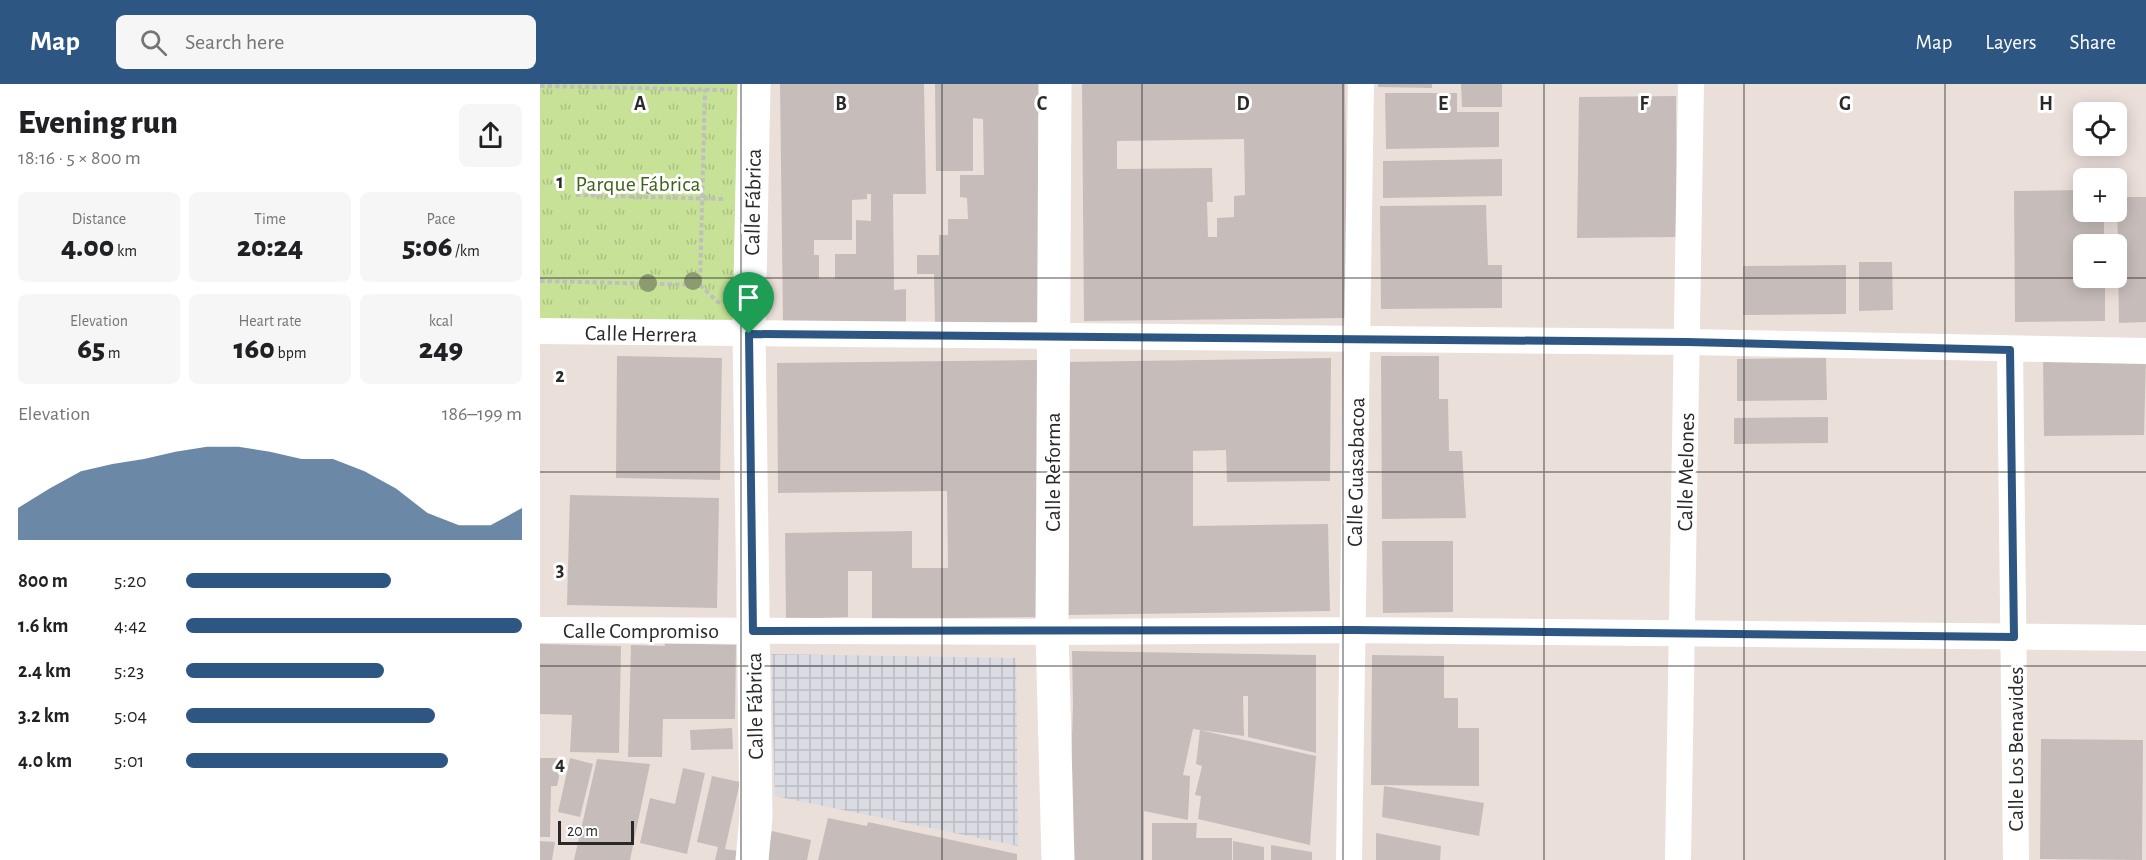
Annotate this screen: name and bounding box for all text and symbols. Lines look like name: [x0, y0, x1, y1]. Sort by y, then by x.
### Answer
search box: [116, 15, 536, 69]
icon: search: [137, 26, 170, 59]
text: Map: [30, 28, 80, 56]
text: Search here: [185, 31, 284, 53]
text: Map: [1916, 32, 1952, 53]
text: Layers: [1985, 32, 2036, 53]
text: Share: [2069, 32, 2116, 53]
text: A: [634, 94, 646, 114]
text: B: [835, 94, 847, 114]
text: C: [1037, 94, 1048, 114]
text: D: [1236, 94, 1250, 114]
text: E: [1438, 94, 1448, 114]
text: F: [1639, 94, 1649, 114]
text: G: [1839, 94, 1851, 114]
text: H: [2039, 94, 2053, 114]
map controls: [2073, 102, 2127, 288]
button: locate: [2073, 102, 2127, 156]
button: share: [459, 104, 522, 167]
text: Evening run: [18, 107, 178, 140]
text: 18:16 · 5 × 800 m: [18, 148, 141, 168]
street label: Calle Fábrica: [741, 148, 765, 256]
button: +: [2073, 168, 2127, 222]
text: 1: [556, 172, 564, 192]
park label: Parque Fábrica: [575, 173, 701, 195]
text: Distance: [72, 211, 126, 227]
text: Time: [254, 211, 286, 227]
text: Pace: [427, 211, 455, 227]
text: 4.00: [61, 232, 114, 262]
text: 20:24: [237, 232, 303, 262]
text: 5:06: [402, 232, 452, 262]
button: −: [2073, 234, 2127, 288]
text: km: [114, 243, 137, 259]
text: /km: [452, 243, 480, 259]
pin: [723, 272, 774, 334]
icon: arrive: [732, 281, 765, 314]
text: Elevation: [70, 313, 128, 329]
text: Heart rate: [239, 313, 301, 329]
text: kcal: [429, 313, 453, 329]
street label: Calle Herrera: [585, 322, 697, 346]
text: 65: [77, 334, 105, 364]
text: 160: [234, 334, 275, 364]
text: 249: [419, 334, 463, 364]
text: m: [105, 345, 121, 361]
text: bpm: [275, 345, 306, 361]
text: 2: [555, 366, 565, 386]
street label: Calle Guasabacoa: [1344, 397, 1368, 547]
text: Elevation: [18, 404, 90, 424]
text: 186–199 m: [442, 404, 522, 424]
street label: Calle Reforma: [1042, 412, 1064, 532]
street label: Calle Melones: [1674, 412, 1698, 532]
text: 3: [556, 560, 564, 580]
text: 800 m: [18, 571, 68, 591]
text: 5:20: [114, 571, 147, 591]
text: 1.6 km: [18, 616, 69, 636]
text: 4:42: [114, 616, 147, 636]
street label: Calle Compromiso: [563, 620, 719, 642]
street label: Calle Fábrica: [743, 652, 767, 760]
text: 2.4 km: [18, 661, 71, 681]
text: 5:23: [114, 661, 144, 681]
street label: Calle Los Benavides: [2005, 667, 2027, 831]
text: 3.2 km: [18, 706, 70, 726]
text: 5:04: [114, 706, 147, 726]
text: 4.0 km: [18, 751, 72, 771]
text: 5:01: [114, 751, 144, 771]
text: 4: [555, 754, 565, 774]
scale bar: [558, 818, 634, 846]
text: 20 m: [567, 823, 598, 839]

